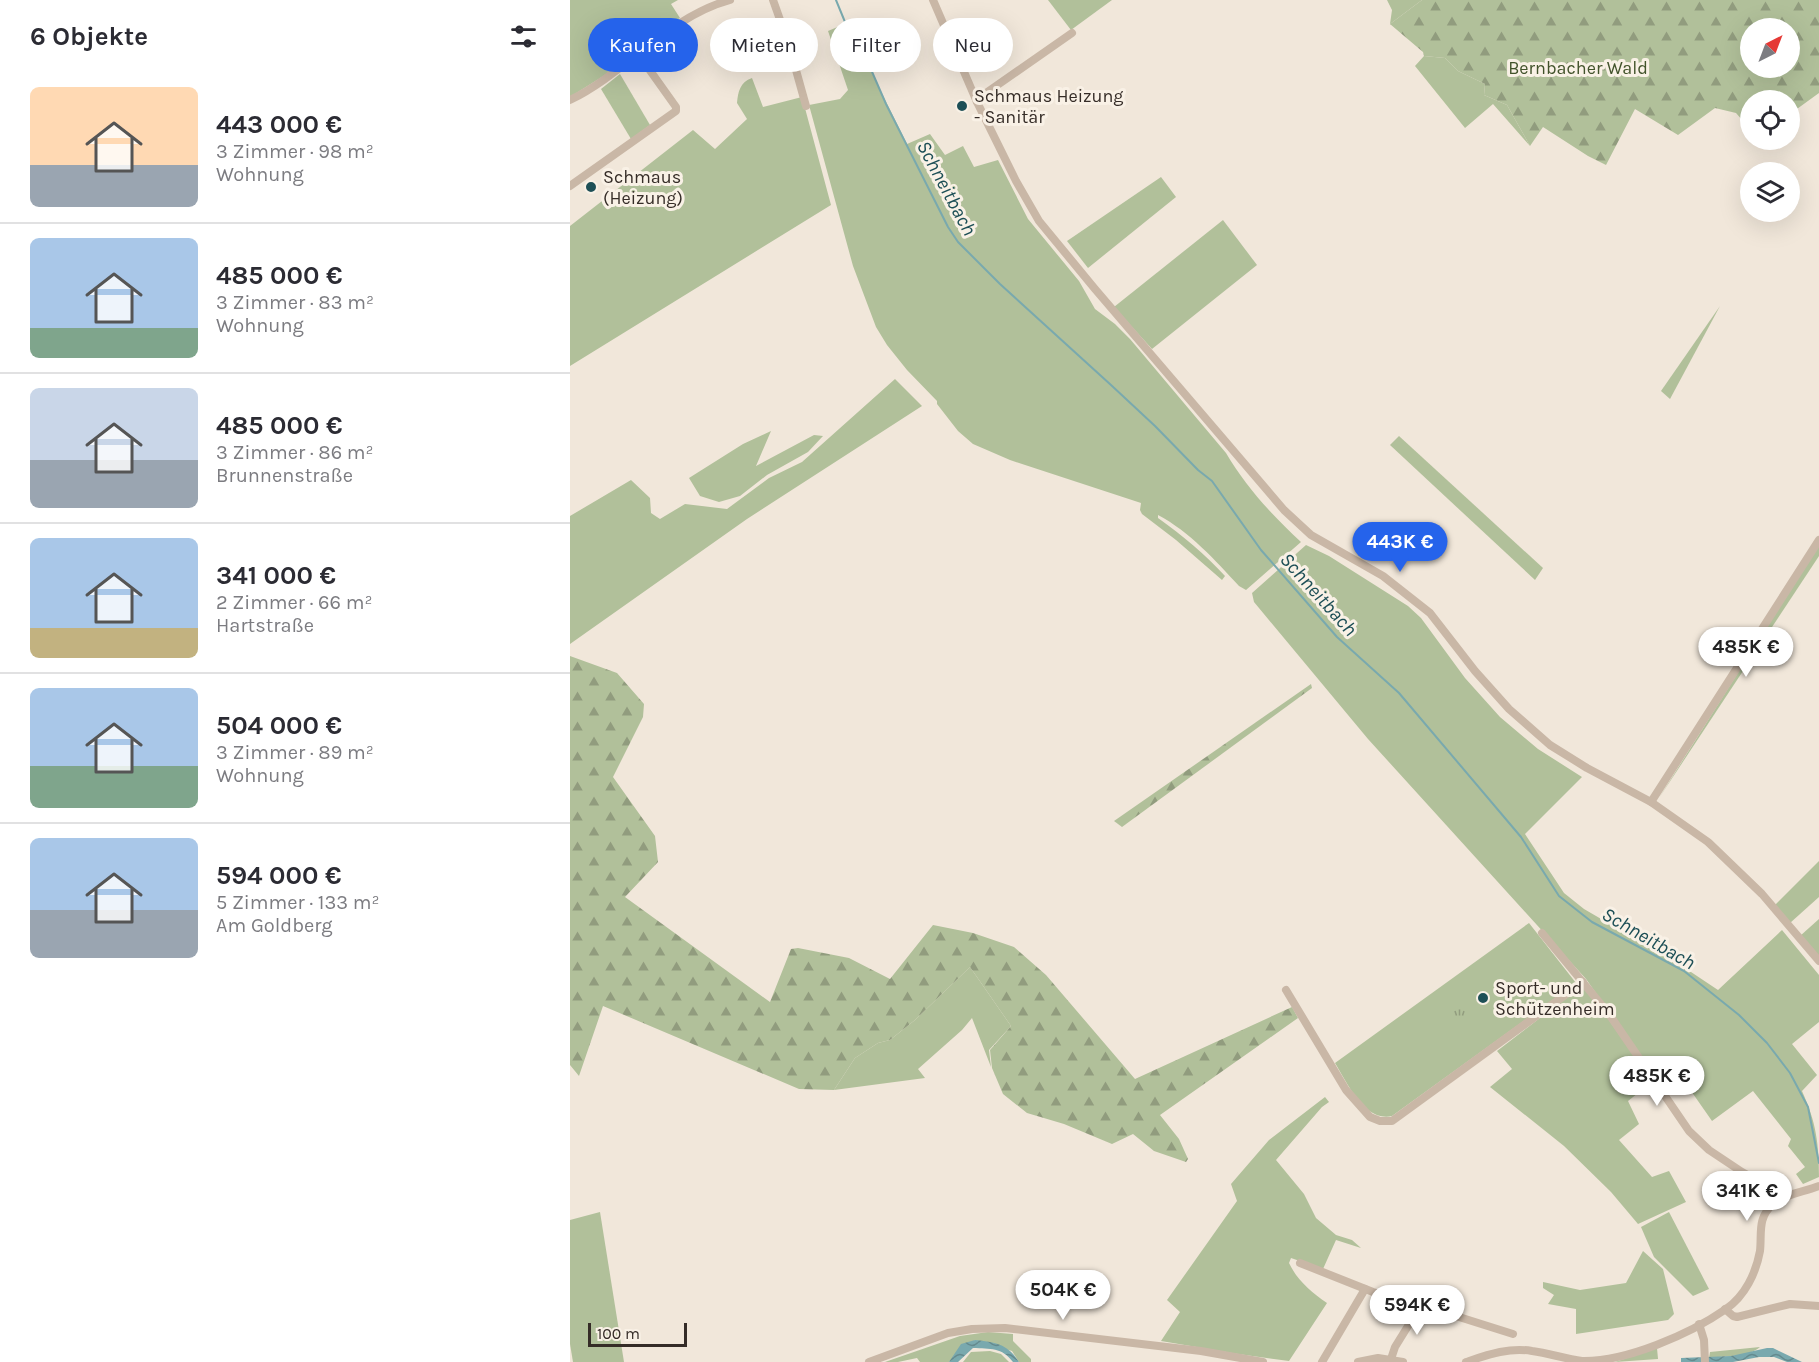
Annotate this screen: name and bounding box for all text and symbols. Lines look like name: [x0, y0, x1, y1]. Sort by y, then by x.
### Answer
chip: Kaufen: [588, 18, 698, 72]
chip: Mieten: [710, 18, 818, 72]
chip: Filter: [830, 18, 921, 72]
chip: Neu: [933, 18, 1013, 72]
north arrow: [1740, 18, 1800, 78]
map controls: [1740, 18, 1800, 222]
icon: filters: [507, 20, 540, 53]
text: 6 Objekte: [30, 21, 148, 52]
park label: Bernbacher Wald: [1508, 57, 1648, 79]
place label: Schmaus Heizung - Sanitär: [974, 85, 1124, 128]
button: locate: [1740, 90, 1800, 150]
marker: Schmaus Heizung - Sanitär: [955, 99, 969, 113]
text: 443 000 €: [216, 109, 342, 140]
icon: home: [78, 111, 150, 183]
water label: Schneitbach: [912, 137, 981, 240]
text: 3 Zimmer · 98 m²: [216, 140, 374, 163]
button: layers: [1740, 162, 1800, 222]
text: Wohnung: [216, 163, 304, 186]
place label: Schmaus (Heizung): [603, 166, 683, 209]
marker: Schmaus (Heizung): [584, 180, 598, 194]
text: 485 000 €: [216, 260, 342, 291]
icon: home: [78, 262, 150, 334]
text: 3 Zimmer · 83 m²: [216, 291, 374, 314]
text: Wohnung: [216, 314, 304, 337]
text: 485 000 €: [216, 410, 342, 441]
icon: home: [78, 412, 150, 484]
text: 3 Zimmer · 86 m²: [216, 441, 374, 464]
text: Brunnenstraße: [216, 464, 353, 487]
pin: 443K €: [1351, 522, 1449, 573]
text: 443K €: [1366, 530, 1434, 553]
water label: Schneitbach: [1275, 548, 1362, 641]
text: 341 000 €: [216, 560, 336, 591]
icon: home: [78, 562, 150, 634]
text: 2 Zimmer · 66 m²: [216, 591, 373, 614]
text: Hartstraße: [216, 614, 314, 637]
pin: 485K €: [1697, 627, 1795, 678]
text: 485K €: [1712, 635, 1780, 658]
text: 504 000 €: [216, 710, 342, 741]
icon: home: [78, 712, 150, 784]
text: 3 Zimmer · 89 m²: [216, 741, 374, 764]
text: Wohnung: [216, 764, 304, 787]
text: 594 000 €: [216, 860, 341, 891]
icon: home: [78, 862, 150, 934]
text: 5 Zimmer · 133 m²: [216, 891, 380, 914]
water label: Schneitbach: [1598, 902, 1700, 974]
text: Am Goldberg: [216, 914, 333, 937]
place label: Sport- und Schützenheim: [1495, 977, 1615, 1020]
marker: Sport- und Schützenheim: [1476, 991, 1490, 1005]
pin: 485K €: [1608, 1056, 1706, 1107]
text: 485K €: [1623, 1064, 1691, 1087]
pin: 341K €: [1698, 1171, 1796, 1222]
text: 341K €: [1716, 1179, 1778, 1202]
pin: 504K €: [1014, 1270, 1112, 1321]
text: 504K €: [1030, 1278, 1097, 1301]
pin: 594K €: [1368, 1285, 1466, 1336]
text: 594K €: [1384, 1293, 1450, 1316]
scale bar: [588, 1320, 687, 1348]
text: 100 m: [597, 1324, 640, 1343]

